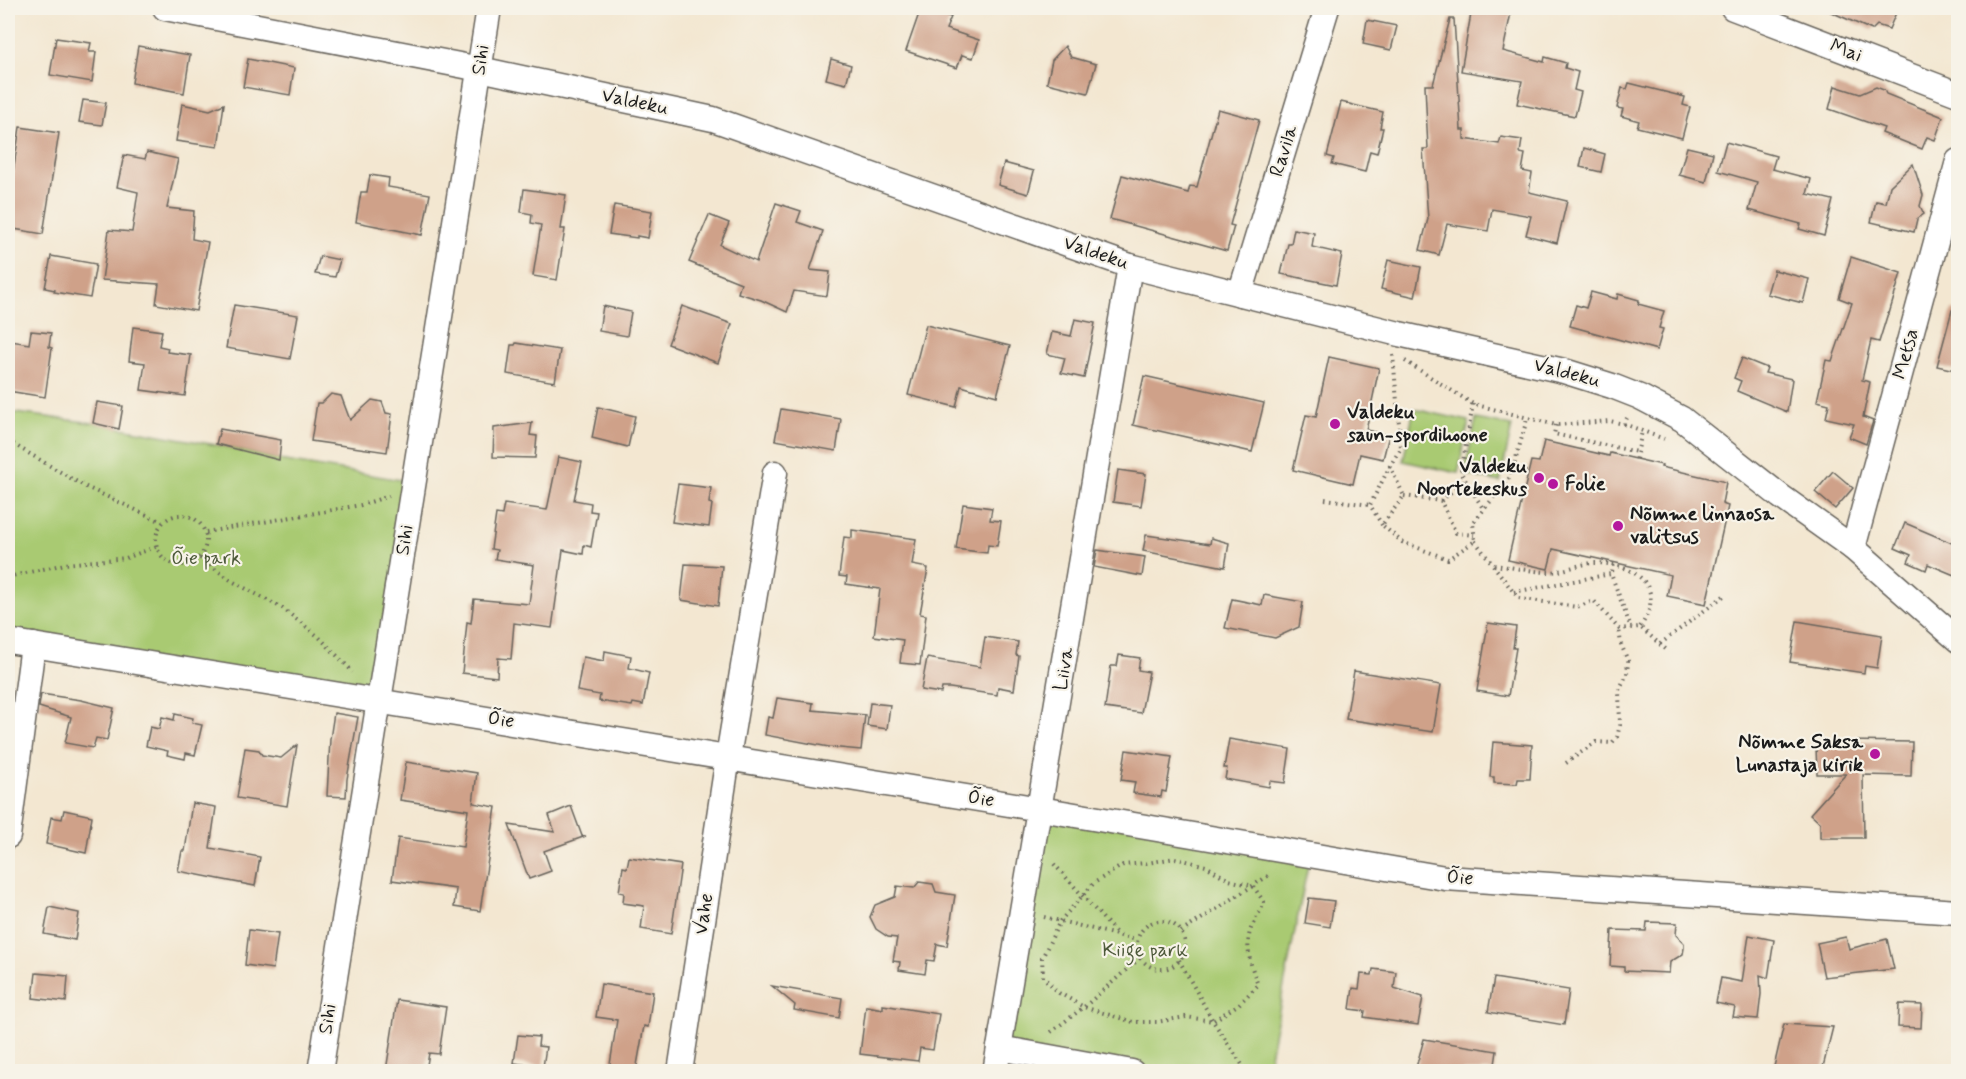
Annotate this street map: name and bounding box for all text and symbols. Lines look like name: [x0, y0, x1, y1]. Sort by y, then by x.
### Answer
street label: Mai: [1826, 33, 1866, 69]
street label: Sihi: [465, 43, 497, 77]
street label: Valdeku: [599, 82, 671, 122]
street label: Ravila: [1263, 121, 1305, 180]
street label: Valdeku: [1060, 229, 1132, 277]
street label: Metsa: [1886, 326, 1926, 382]
street label: Valdeku: [1531, 351, 1603, 395]
place label: Valdeku saun-spordihoone: [1346, 399, 1488, 449]
marker: Valdeku saun-spordihoone: [1328, 417, 1342, 431]
place label: Valdeku Noortekeskus: [1417, 453, 1527, 503]
marker: Valdeku Noortekeskus: [1532, 471, 1546, 485]
place label: Folie: [1565, 471, 1606, 498]
marker: Folie: [1546, 477, 1560, 491]
place label: Nõmme linnaosa valitsus: [1630, 501, 1775, 551]
marker: Nõmme linnaosa valitsus: [1611, 519, 1625, 533]
street label: Sihi: [389, 523, 421, 557]
park label: Õie park: [171, 545, 241, 572]
street label: Liiva: [1047, 645, 1081, 692]
street label: Õie: [486, 705, 516, 735]
place label: Nõmme Saksa Lunastaja kirik: [1736, 729, 1864, 779]
marker: Nõmme Saksa Lunastaja kirik: [1868, 747, 1882, 761]
street label: Õie: [966, 784, 996, 814]
street label: Õie: [1445, 863, 1475, 893]
street label: Vahe: [687, 891, 721, 937]
park label: Kiige park: [1102, 937, 1188, 966]
street label: Sihi: [312, 1002, 344, 1036]

